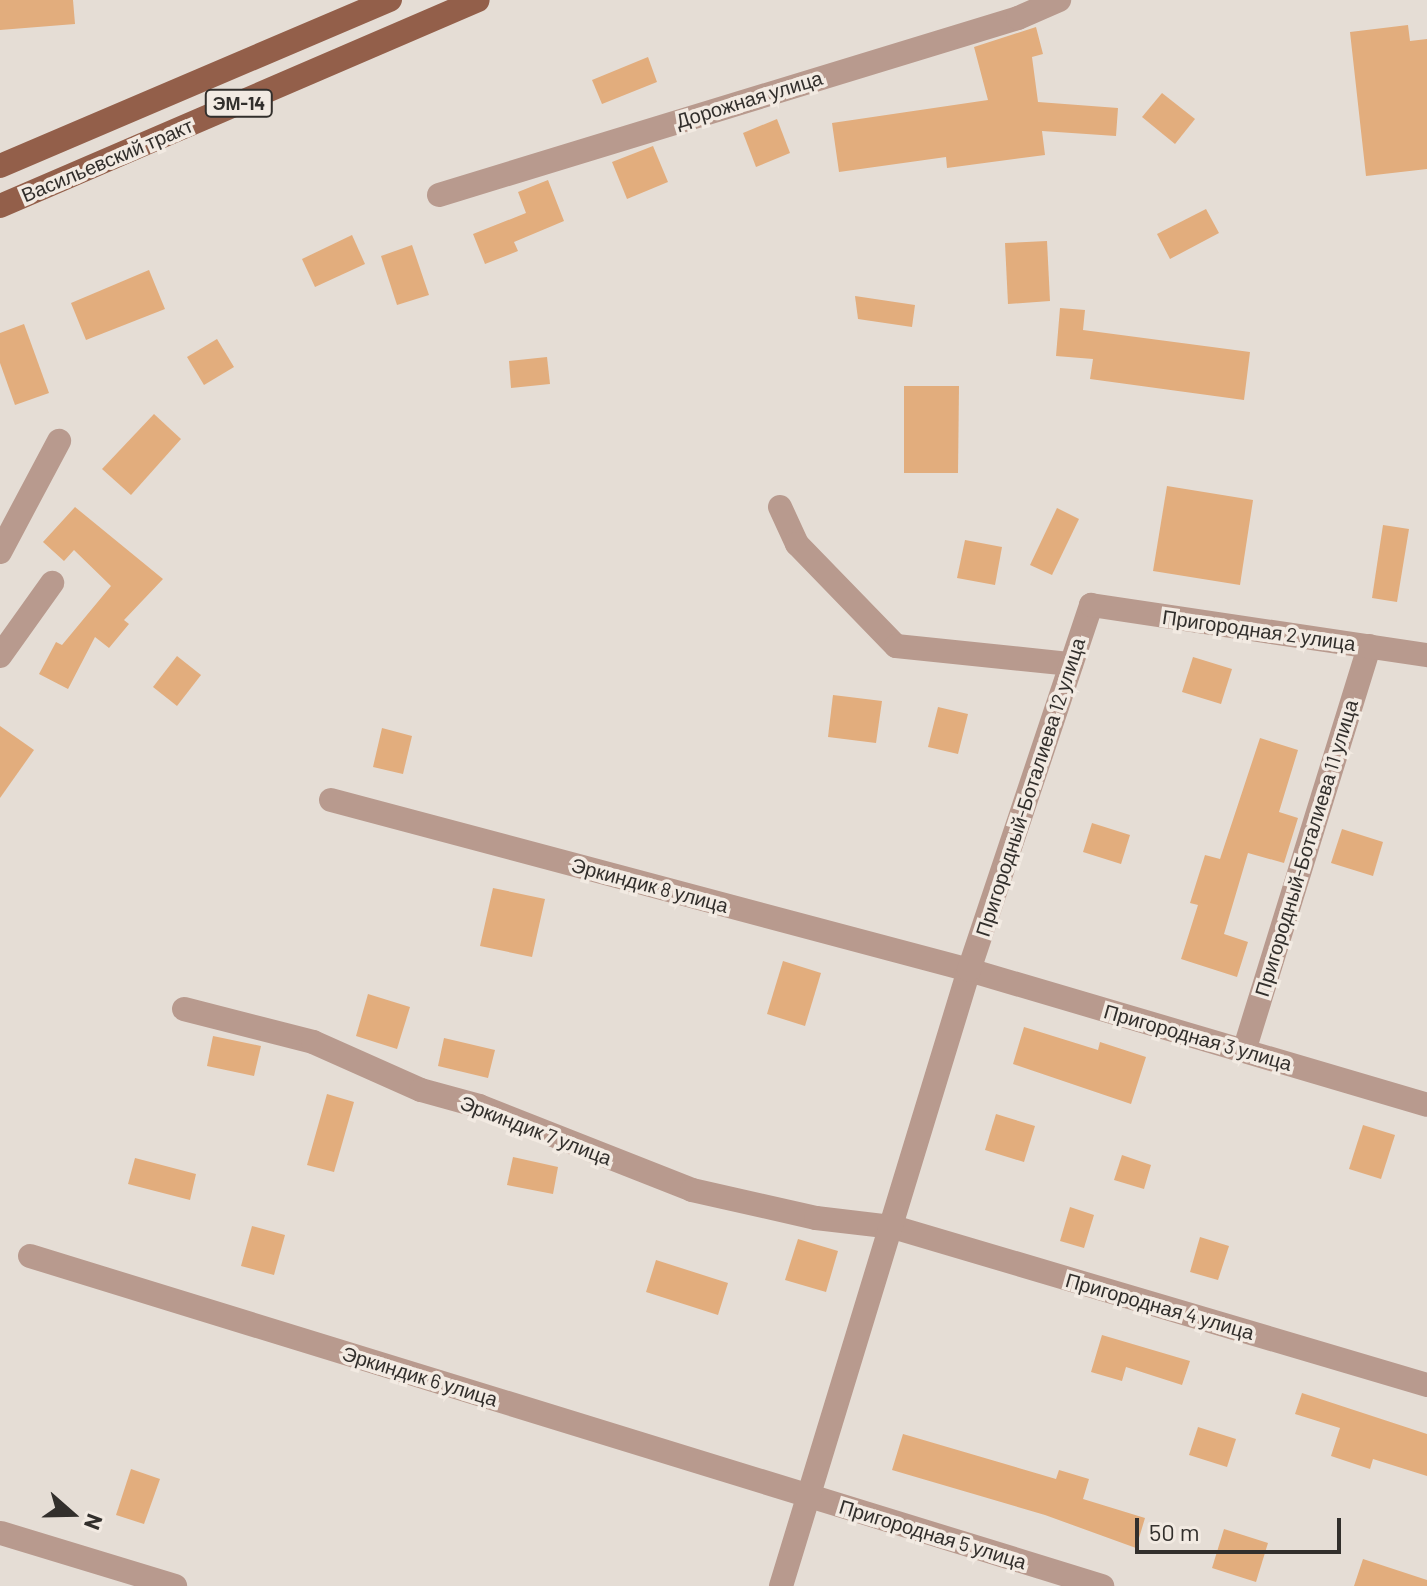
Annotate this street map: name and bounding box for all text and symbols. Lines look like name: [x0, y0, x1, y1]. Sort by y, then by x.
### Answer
street label: Дорожная улица: [673, 65, 825, 133]
road number: ЭМ-14: [203, 89, 275, 117]
street label: Васильевский тракт: [18, 113, 196, 207]
street label: Пригородная 2 улица: [1161, 605, 1357, 655]
street label: Пригородный-Боталиева 12 улица: [970, 635, 1090, 939]
street label: Пригородный-Боталиева 11 улица: [1249, 697, 1363, 999]
street label: Эркиндик 8 улица: [569, 853, 731, 917]
street label: Пригородная 3 улица: [1101, 999, 1295, 1075]
street label: Эркиндик 7 улица: [457, 1090, 615, 1170]
street label: Пригородная 4 улица: [1063, 1268, 1257, 1344]
street label: Эркиндик 6 улица: [339, 1341, 501, 1411]
north arrow: [32, 1474, 112, 1554]
street label: Пригородная 5 улица: [837, 1494, 1029, 1574]
scale bar: [1139, 1502, 1345, 1552]
text: N: [80, 1511, 109, 1534]
text: 50 m: [1149, 1517, 1200, 1546]

